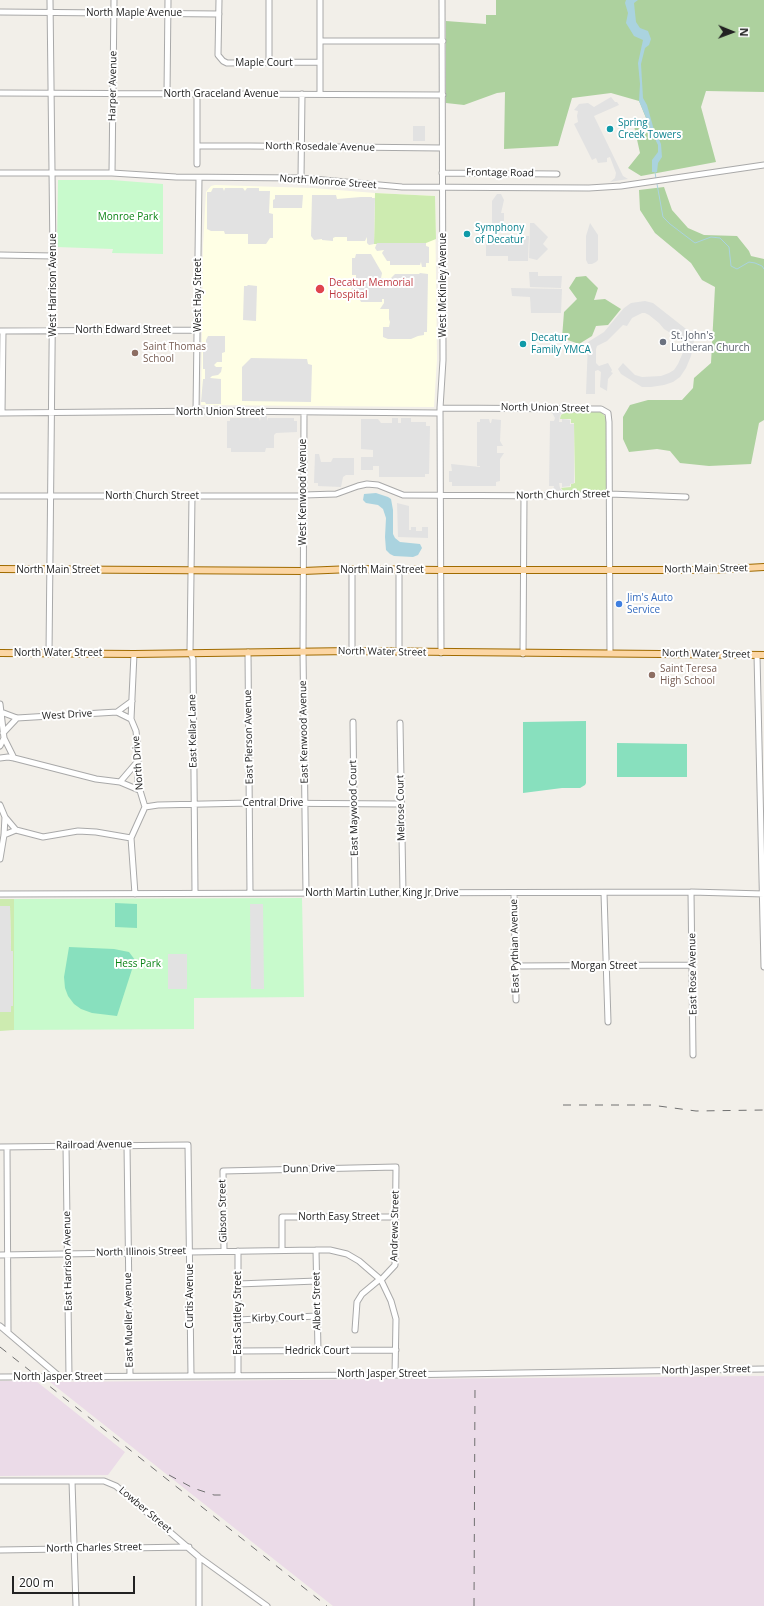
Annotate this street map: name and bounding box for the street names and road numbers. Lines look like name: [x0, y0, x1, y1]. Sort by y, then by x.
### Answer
street label: North Maple Avenue: [86, 7, 182, 19]
street label: Harper Avenue: [106, 51, 120, 121]
street label: Maple Court: [235, 57, 293, 69]
street label: North Graceland Avenue: [164, 88, 278, 100]
street label: North Rosedale Avenue: [265, 140, 375, 154]
street label: Frontage Road: [466, 166, 534, 180]
street label: North Monroe Street: [279, 173, 377, 191]
street label: West Harrison Avenue: [47, 233, 59, 337]
street label: West McKinley Avenue: [437, 233, 449, 337]
street label: West Hay Street: [192, 258, 204, 332]
street label: North Edward Street: [75, 324, 171, 336]
street label: North Union Street: [501, 401, 589, 415]
street label: North Union Street: [176, 406, 264, 418]
street label: West Kenwood Avenue: [297, 439, 309, 545]
street label: North Church Street: [516, 488, 610, 502]
street label: North Church Street: [105, 490, 199, 502]
street label: North Main Street: [664, 562, 748, 576]
street label: North Main Street: [16, 564, 100, 576]
street label: North Main Street: [340, 564, 424, 576]
street label: North Water Street: [338, 645, 426, 659]
street label: North Water Street: [14, 647, 102, 659]
street label: North Water Street: [662, 647, 750, 661]
street label: East Kenwood Avenue: [297, 680, 311, 784]
street label: East Pierson Avenue: [242, 690, 256, 784]
street label: East Kellar Lane: [186, 694, 200, 768]
street label: West Drive: [42, 708, 92, 722]
street label: North Drive: [130, 735, 146, 791]
street label: East Maywood Court: [347, 760, 361, 856]
street label: Melrose Court: [394, 775, 408, 841]
street label: Central Drive: [243, 797, 303, 809]
street label: North Martin Luther King Jr Drive: [305, 887, 459, 899]
street label: East Pythian Avenue: [508, 899, 522, 993]
street label: East Rose Avenue: [686, 933, 700, 1015]
street label: Morgan Street: [571, 960, 637, 972]
street label: Railroad Avenue: [56, 1138, 132, 1152]
street label: Dunn Drive: [283, 1163, 335, 1175]
street label: Gibson Street: [216, 1179, 230, 1243]
street label: Andrews Street: [388, 1190, 402, 1262]
street label: East Harrison Avenue: [61, 1211, 75, 1311]
street label: North Easy Street: [298, 1211, 380, 1223]
street label: North Illinois Street: [96, 1245, 186, 1259]
street label: Curtis Avenue: [184, 1264, 196, 1328]
street label: East Sattley Street: [232, 1271, 244, 1355]
street label: East Mueller Avenue: [122, 1272, 136, 1368]
street label: Albert Street: [310, 1272, 324, 1330]
street label: Kirby Court: [252, 1311, 304, 1325]
street label: Hedrick Court: [285, 1345, 349, 1357]
street label: North Jasper Street: [661, 1363, 751, 1377]
street label: North Jasper Street: [337, 1368, 427, 1380]
street label: North Jasper Street: [13, 1371, 103, 1383]
street label: Lowber Street: [116, 1484, 174, 1536]
street label: North Charles Street: [46, 1541, 142, 1555]

